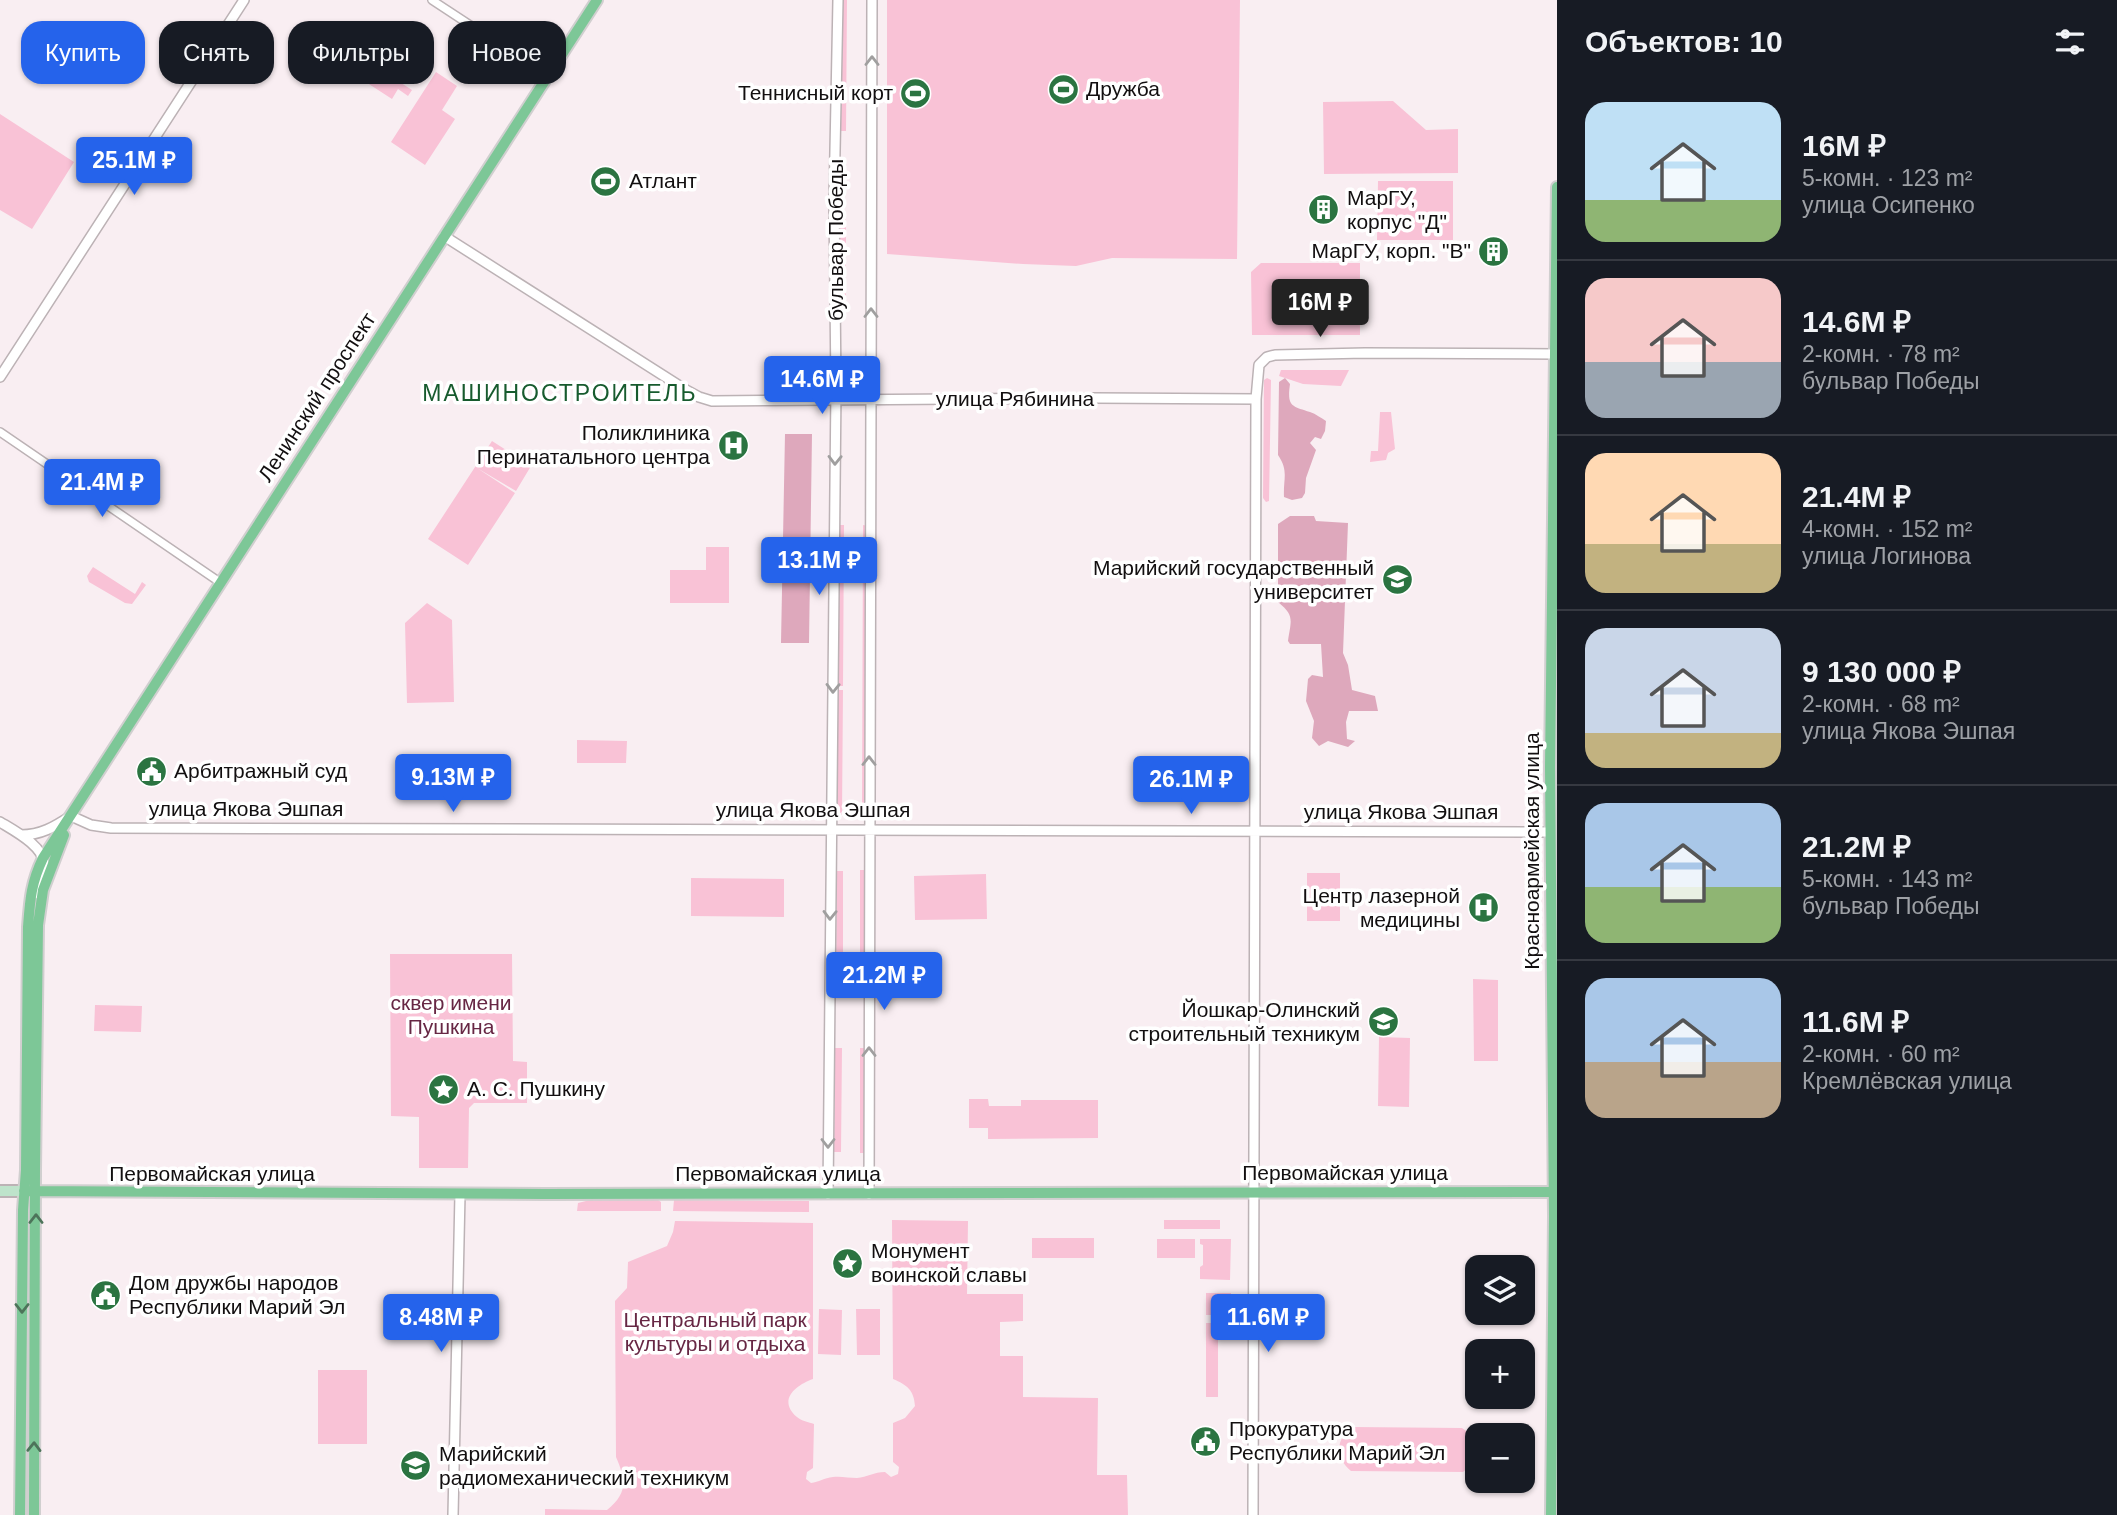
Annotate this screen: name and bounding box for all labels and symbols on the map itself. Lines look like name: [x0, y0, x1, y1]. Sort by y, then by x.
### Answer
one-way arrow: [864, 56, 880, 66]
sports icon: Дружба: [1046, 72, 1080, 106]
sports icon: Теннисный корт: [899, 76, 933, 110]
place label: Дружба: [1086, 77, 1160, 100]
place label: Теннисный корт: [738, 81, 893, 104]
pin: 25.1M ₽: [69, 138, 199, 197]
street label: бульвар Победы: [824, 159, 847, 321]
sports icon: Атлант: [589, 164, 623, 198]
place label: Атлант: [629, 169, 697, 192]
place label: МарГУ, корпус "Д": [1347, 186, 1447, 233]
building icon: МарГУ, корпус "Д": [1307, 193, 1341, 227]
building icon: МарГУ, корп. "В": [1477, 234, 1511, 268]
place label: МарГУ, корп. "В": [1312, 239, 1471, 262]
pin: 16M ₽: [1271, 280, 1369, 339]
street label: Ленинский проспект: [253, 308, 380, 485]
one-way arrow: [863, 308, 879, 318]
pin: 14.6M ₽: [757, 356, 887, 416]
district label: МАШИНОСТРОИТЕЛЬ: [422, 380, 698, 406]
street label: улица Рябинина: [936, 387, 1095, 410]
place label: Поликлиника Перинатального центра: [477, 421, 710, 468]
hospital icon: Поликлиника Перинатального центра: [716, 428, 750, 462]
one-way arrow: [827, 455, 843, 466]
pin: 21.4M ₽: [37, 460, 167, 519]
pin: 13.1M ₽: [754, 538, 884, 597]
place label: Марийский государственный университет: [1093, 556, 1374, 603]
school or university icon: Марийский государственный университет: [1380, 563, 1414, 597]
one-way arrow: [825, 683, 841, 693]
street label: Красноармейская улица: [1520, 732, 1543, 970]
public building icon: Арбитражный суд: [134, 754, 168, 788]
pin: 9.13M ₽: [388, 754, 518, 814]
one-way arrow: [861, 756, 877, 766]
pin: 26.1M ₽: [1126, 756, 1256, 816]
place label: Арбитражный суд: [174, 759, 347, 782]
street label: улица Якова Эшпая: [149, 797, 343, 820]
street label: улица Якова Эшпая: [716, 798, 910, 821]
street label: улица Якова Эшпая: [1304, 800, 1498, 823]
place label: Центр лазерной медицины: [1303, 884, 1460, 931]
hospital icon: Центр лазерной медицины: [1466, 891, 1500, 925]
one-way arrow: [822, 910, 838, 921]
pin: 21.2M ₽: [819, 953, 949, 1012]
park label: сквер имени Пушкина: [391, 991, 511, 1038]
place label: Йошкар-Олинский строительный техникум: [1128, 998, 1360, 1045]
school or university icon: Йошкар-Олинский строительный техникум: [1366, 1005, 1400, 1039]
one-way arrow: [861, 1046, 877, 1057]
place icon: А. С. Пушкину: [427, 1072, 461, 1106]
place label: А. С. Пушкину: [467, 1077, 605, 1100]
one-way arrow: [820, 1138, 836, 1148]
street label: Первомайская улица: [1242, 1161, 1448, 1184]
street label: Первомайская улица: [109, 1162, 315, 1185]
street label: Первомайская улица: [675, 1162, 881, 1185]
one-way arrow: [28, 1214, 44, 1224]
place label: Монумент воинской славы: [871, 1239, 1027, 1286]
place icon: Монумент воинской славы: [831, 1246, 865, 1280]
place label: Дом дружбы народов Республики Марий Эл: [129, 1271, 345, 1318]
public building icon: Дом дружбы народов Республики Марий Эл: [89, 1278, 123, 1312]
pin: 8.48M ₽: [376, 1294, 506, 1354]
pin: 11.6M ₽: [1203, 1294, 1333, 1354]
one-way arrow: [14, 1304, 30, 1314]
park label: Центральный парк культуры и отдыха: [623, 1308, 807, 1355]
place label: Прокуратура Республики Марий Эл: [1229, 1417, 1445, 1464]
public building icon: Прокуратура Республики Марий Эл: [1189, 1424, 1223, 1458]
one-way arrow: [26, 1441, 42, 1452]
place label: Марийский радиомеханический техникум: [439, 1442, 729, 1489]
school or university icon: Марийский радиомеханический техникум: [399, 1449, 433, 1483]

